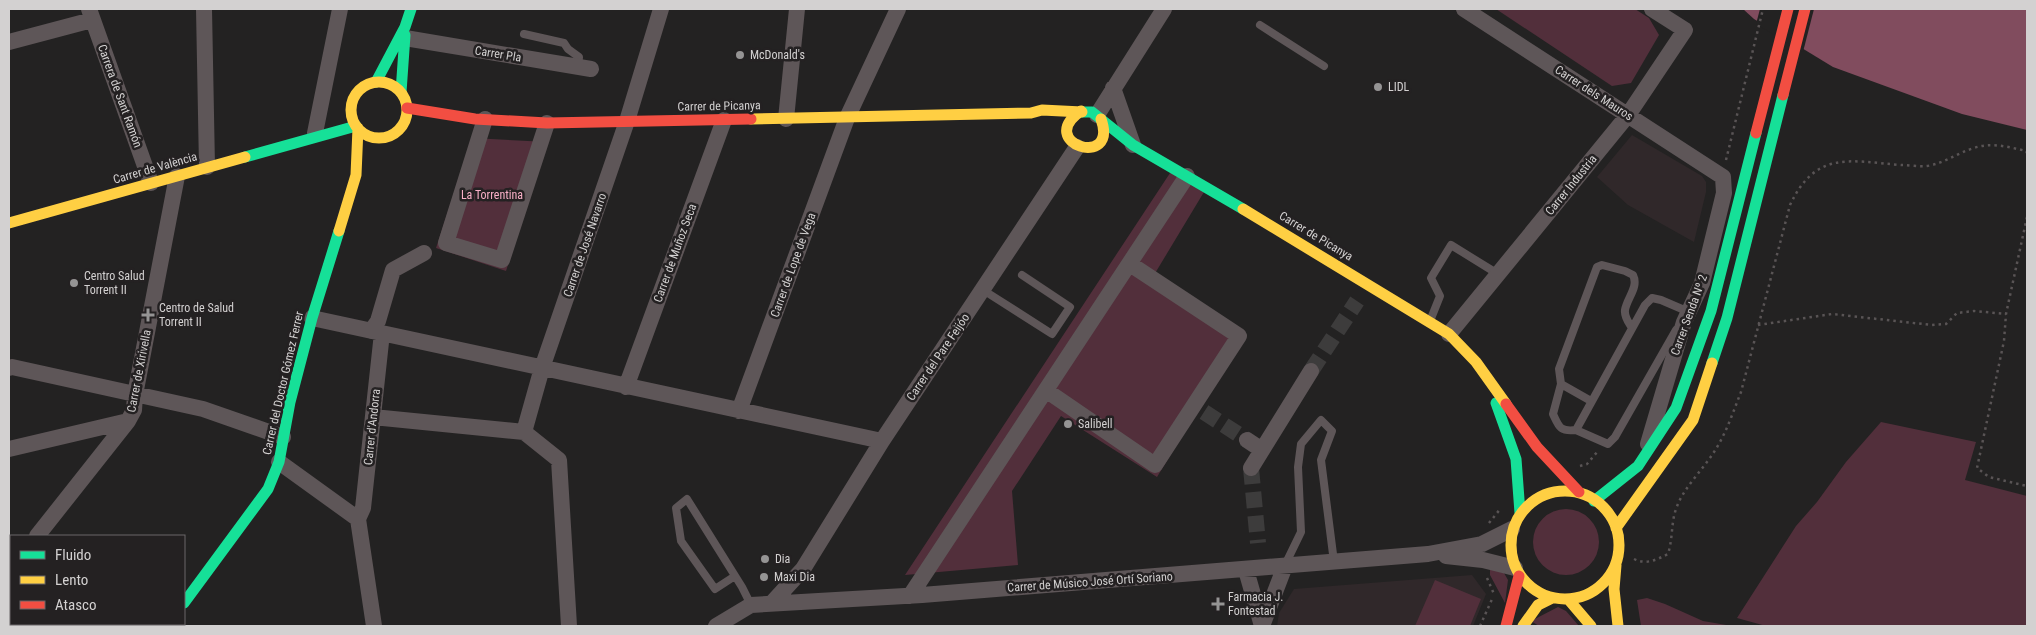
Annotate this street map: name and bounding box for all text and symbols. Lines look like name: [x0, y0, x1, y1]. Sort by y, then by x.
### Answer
street label: Carrera de Sant Ramón: [95, 43, 145, 150]
street label: Carrer Pla: [474, 43, 523, 65]
place label: McDonald's: [750, 48, 805, 62]
marker: McDonald's: [734, 49, 746, 61]
street label: Carrer dels Mauros: [1552, 63, 1636, 123]
place label: LIDL: [1388, 80, 1410, 94]
marker: LIDL: [1372, 81, 1384, 93]
street label: Carrer de Picanya: [677, 98, 761, 114]
street label: Carrer de València: [111, 149, 199, 187]
street label: Carrer Industria: [1542, 152, 1600, 218]
park label: La Torrentina: [461, 188, 523, 202]
street label: Carrer de José Navarro: [561, 191, 609, 299]
street label: Carrer de Muñoz Seca: [651, 202, 699, 304]
street label: Carrer de Picanya: [1277, 209, 1356, 264]
street label: Carrer de Lope de Vega: [768, 211, 819, 319]
place label: Centro Salud Torrent II: [84, 269, 145, 297]
street label: Carrer Senda Nº 2: [1668, 273, 1710, 357]
marker: Centro Salud Torrent II: [68, 277, 80, 289]
place label: Centro de Salud Torrent II: [159, 301, 234, 329]
marker: Centro de Salud Torrent II: [141, 308, 155, 322]
street label: Carrer del Doctor Gómez Ferrer: [260, 310, 306, 456]
street label: Carrer del Pare Feijóo: [904, 311, 972, 403]
street label: Carrer de Xirivella: [124, 328, 154, 413]
street label: Carrer d'Andorra: [361, 388, 383, 466]
place label: Salibell: [1078, 417, 1113, 431]
marker: Salibell: [1062, 418, 1074, 430]
legend: [10, 535, 185, 625]
text: Fluido: [55, 546, 91, 564]
place label: Dia: [775, 552, 791, 566]
marker: Dia: [759, 553, 771, 565]
street label: Carrer de Músico José Ortí Soriano: [1007, 569, 1173, 595]
place label: Maxi Dia: [774, 570, 815, 584]
text: Lento: [55, 571, 88, 589]
marker: Maxi Dia: [758, 571, 770, 583]
place label: Farmacia J. Fontestad: [1228, 590, 1284, 618]
text: Atasco: [55, 596, 96, 614]
marker: Farmacia J. Fontestad: [1212, 598, 1224, 610]

